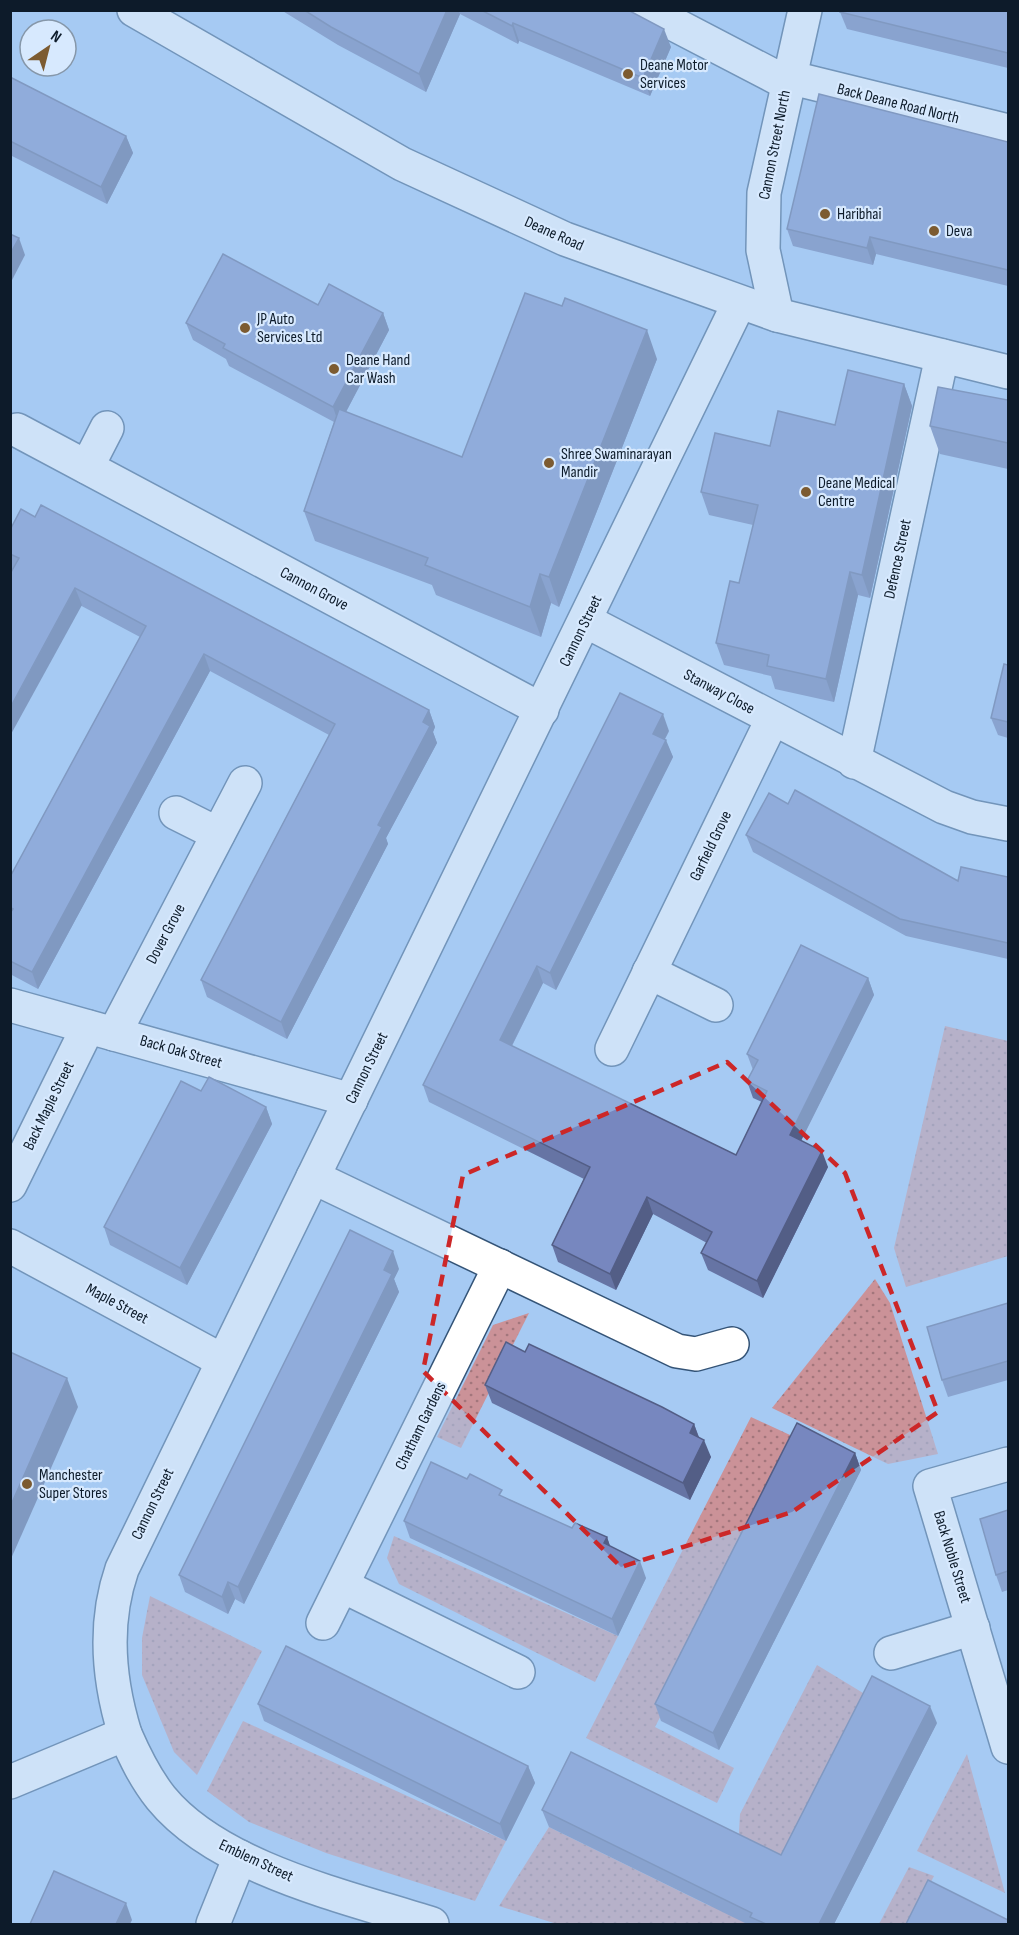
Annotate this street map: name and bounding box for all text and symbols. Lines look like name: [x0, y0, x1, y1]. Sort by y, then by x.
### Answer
north arrow: [18, 18, 78, 78]
text: N: [47, 27, 65, 47]
place label: Deane Motor Services: [640, 56, 709, 93]
marker: Deane Motor Services: [621, 67, 635, 81]
street label: Back Deane Road North: [835, 80, 961, 128]
street label: Cannon Street North: [755, 89, 795, 201]
place label: Haribhai: [837, 205, 882, 224]
marker: Haribhai: [818, 207, 832, 221]
street label: Deane Road: [521, 213, 587, 255]
place label: Deva: [946, 222, 972, 241]
marker: Deva: [927, 224, 941, 238]
place label: JP Auto Services Ltd: [256, 310, 322, 347]
marker: JP Auto Services Ltd: [238, 321, 252, 335]
place label: Deane Hand Car Wash: [346, 351, 410, 388]
marker: Deane Hand Car Wash: [327, 362, 341, 376]
place label: Shree Swaminarayan Mandir: [561, 445, 672, 482]
marker: Shree Swaminarayan Mandir: [542, 456, 556, 470]
place label: Deane Medical Centre: [818, 474, 895, 511]
marker: Deane Medical Centre: [799, 485, 813, 499]
street label: Defence Street: [880, 517, 916, 601]
street label: Cannon Grove: [277, 563, 351, 615]
street label: Cannon Street: [556, 592, 606, 670]
street label: Stanway Close: [680, 665, 758, 719]
street label: Garfield Grove: [686, 808, 736, 884]
street label: Dover Grove: [142, 901, 190, 967]
street label: Cannon Street: [342, 1029, 392, 1107]
street label: Back Oak Street: [138, 1031, 224, 1073]
street label: Back Maple Street: [19, 1058, 79, 1153]
street label: Maple Street: [83, 1280, 152, 1328]
street label: Chatham Gardens: [392, 1379, 451, 1473]
street label: Cannon Street: [128, 1465, 178, 1543]
place label: Manchester Super Stores: [39, 1466, 108, 1503]
marker: Manchester Super Stores: [20, 1477, 34, 1491]
street label: Back Noble Street: [929, 1509, 975, 1606]
street label: Emblem Street: [216, 1836, 296, 1886]

